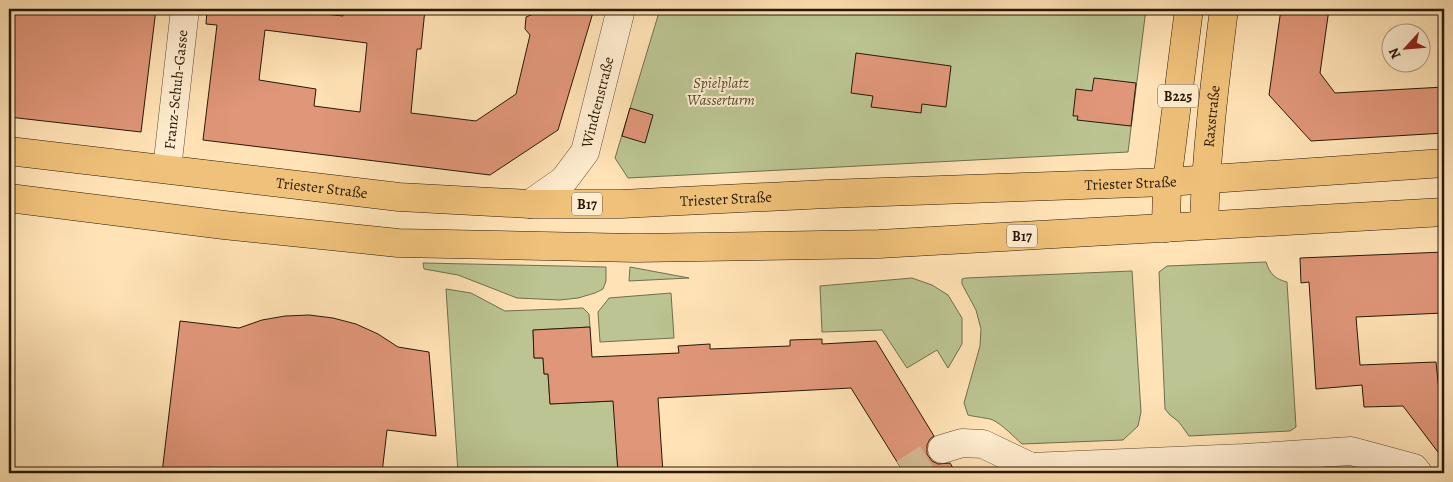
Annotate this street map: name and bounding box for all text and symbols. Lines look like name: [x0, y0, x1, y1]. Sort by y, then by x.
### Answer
north arrow: [1380, 22, 1430, 72]
street label: Franz-Schuh-Gasse: [159, 28, 193, 150]
text: N: [1384, 45, 1406, 62]
street label: Windtenstraße: [576, 54, 619, 151]
park label: Spielplatz Wasserturm: [687, 73, 755, 110]
road number: B225: [1158, 84, 1198, 108]
street label: Raxstraße: [1199, 84, 1225, 148]
street label: Triester Straße: [1084, 171, 1178, 195]
street label: Triester Straße: [275, 173, 369, 203]
street label: Triester Straße: [680, 187, 773, 211]
road number: B17: [572, 192, 602, 215]
road number: B17: [1007, 225, 1037, 248]

